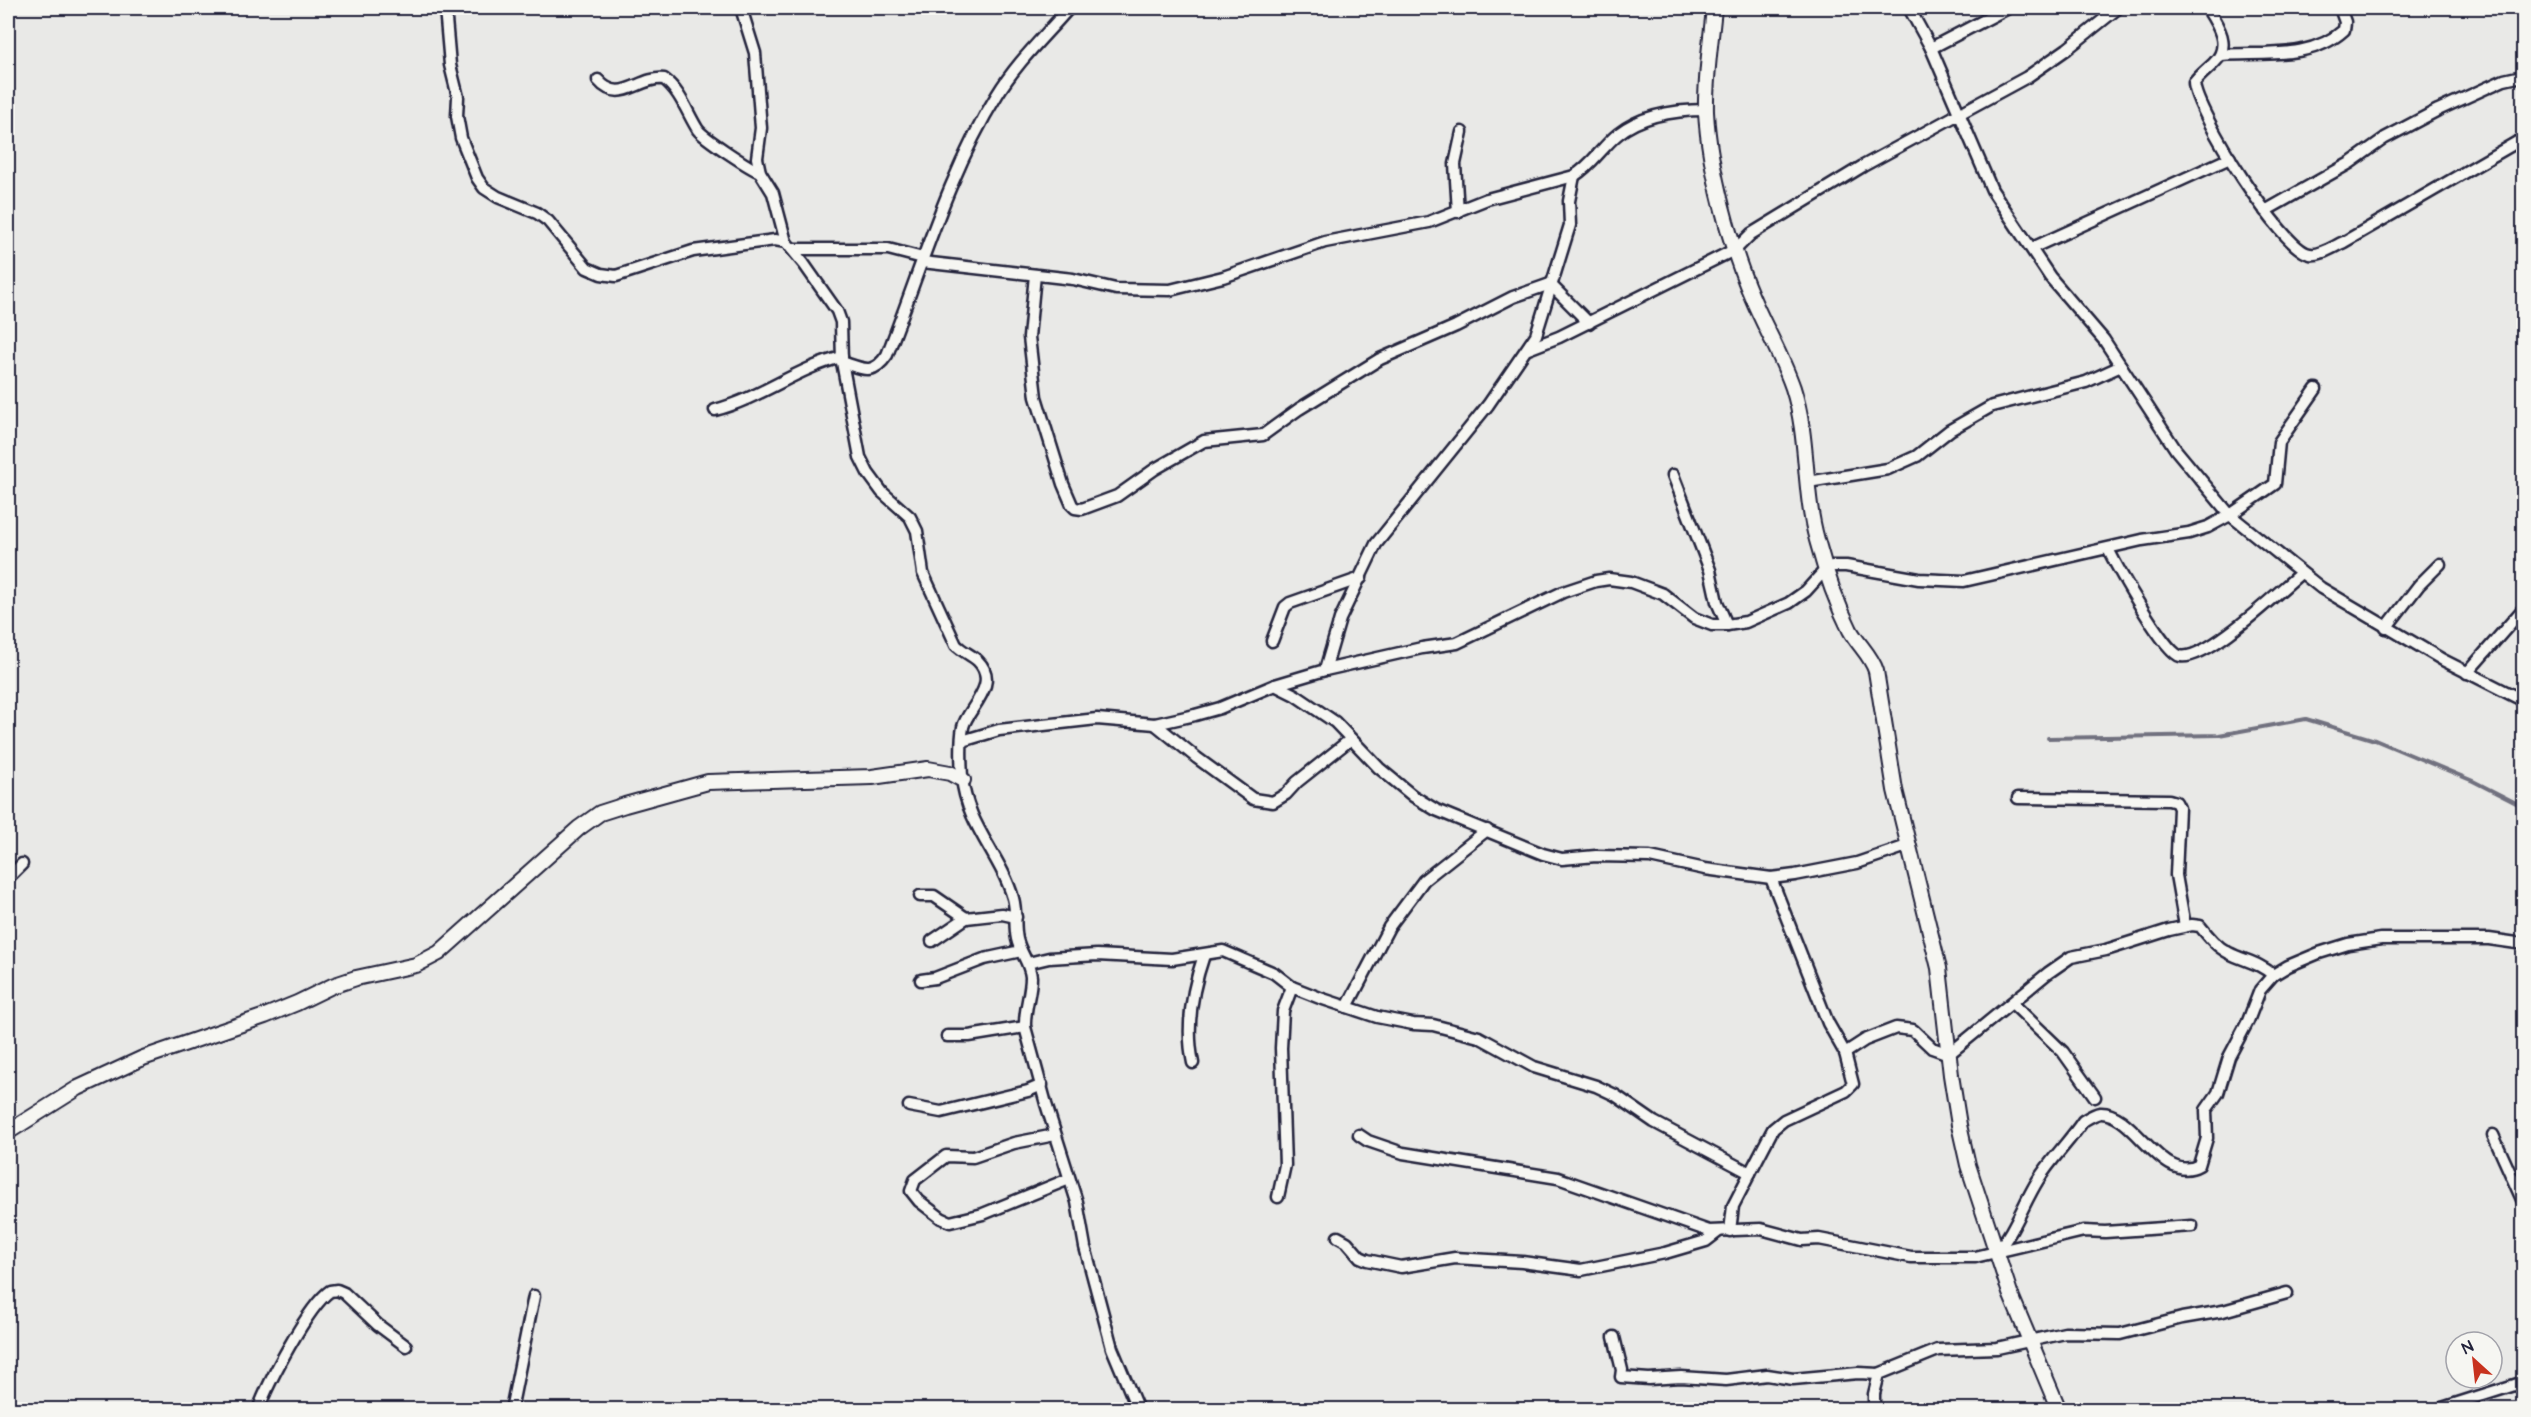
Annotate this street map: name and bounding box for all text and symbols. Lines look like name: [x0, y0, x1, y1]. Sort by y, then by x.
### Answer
north arrow: [2444, 1330, 2504, 1390]
text: N: [2458, 1335, 2477, 1360]

